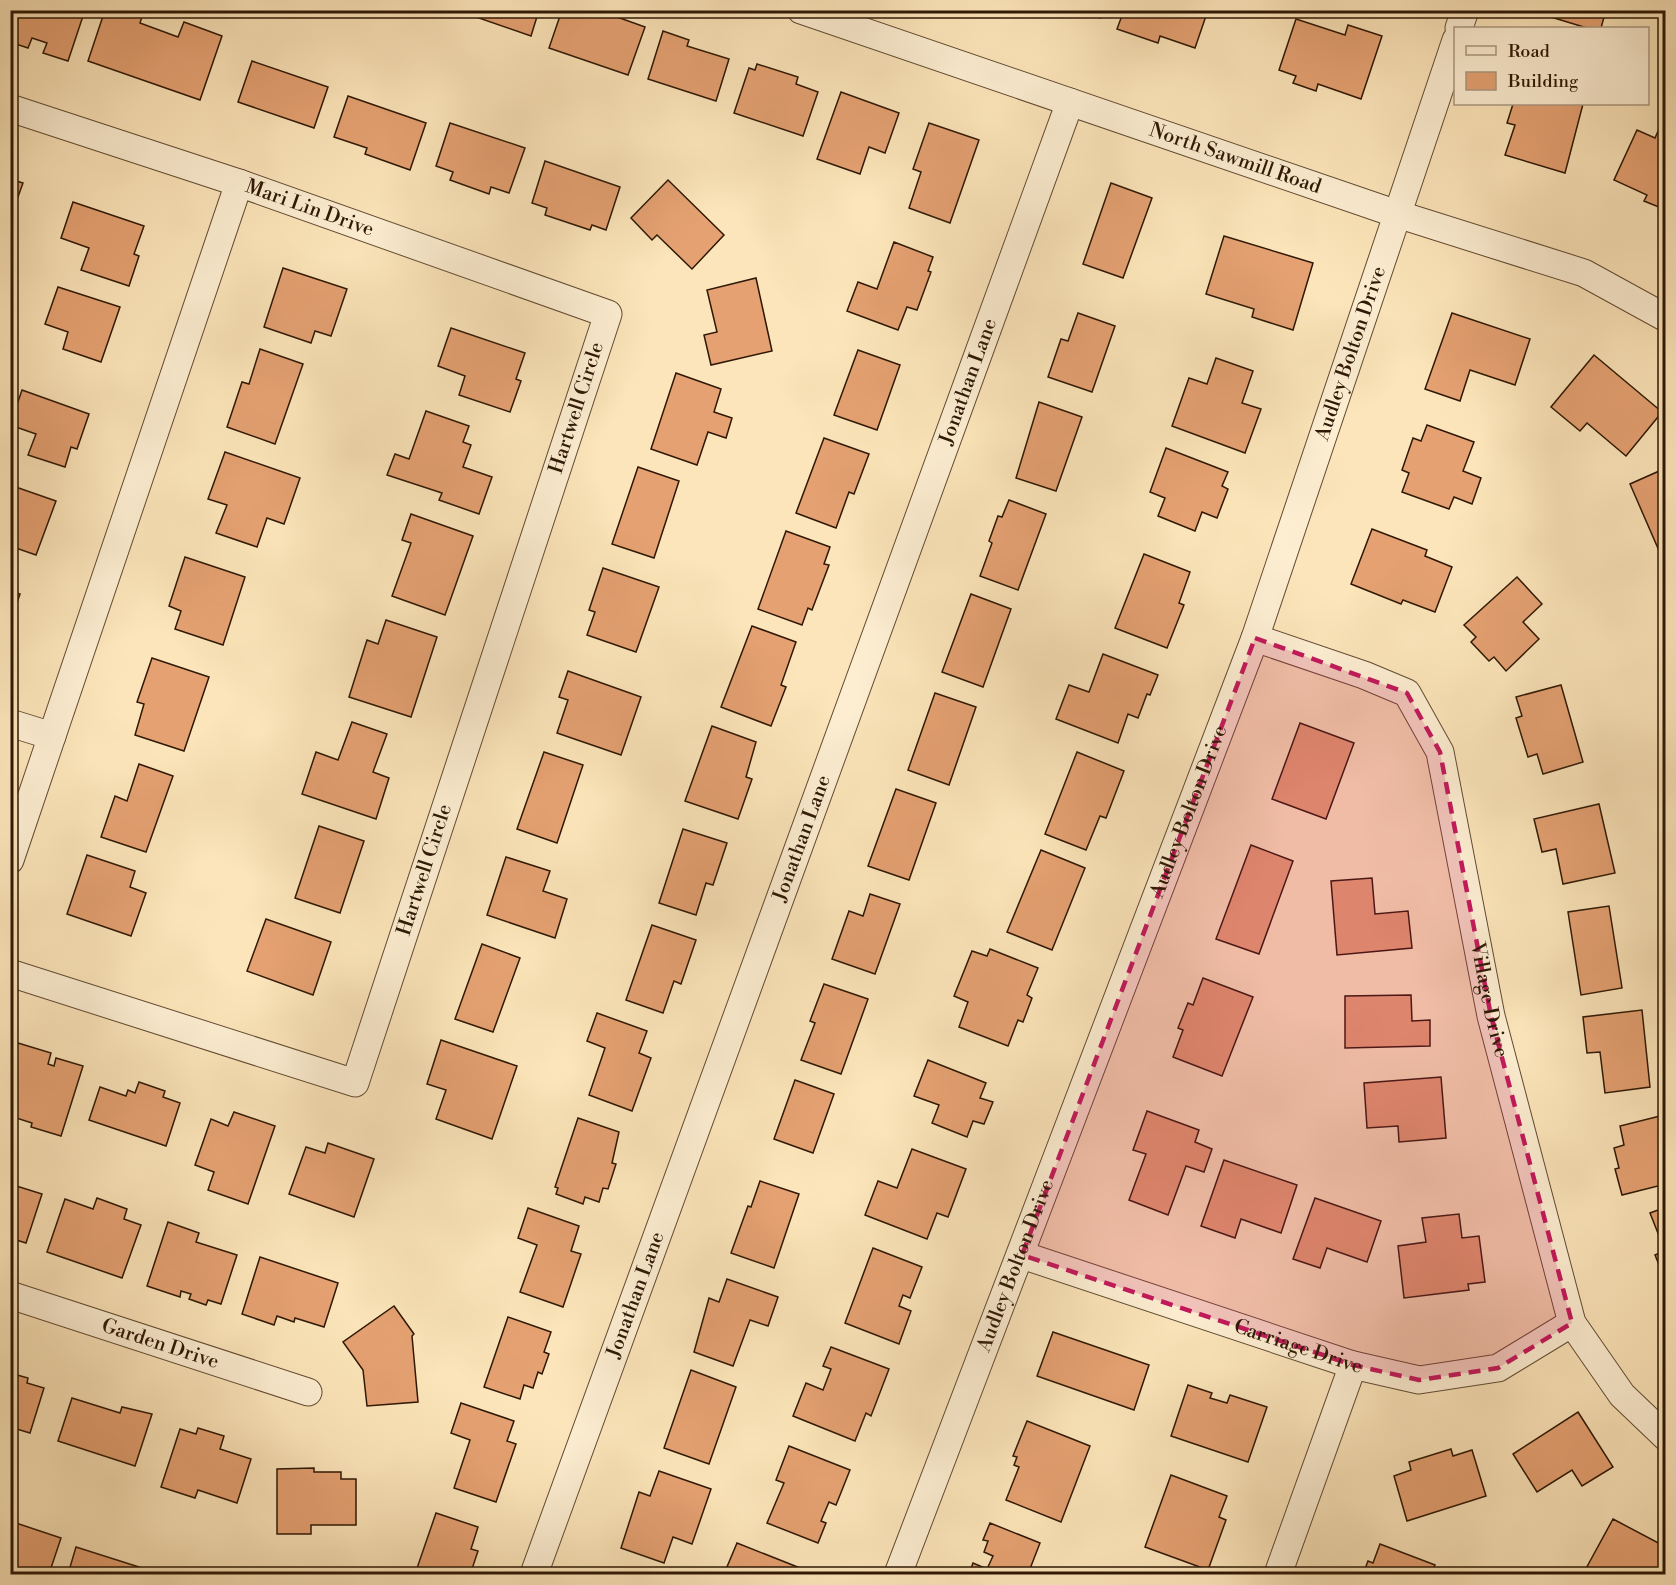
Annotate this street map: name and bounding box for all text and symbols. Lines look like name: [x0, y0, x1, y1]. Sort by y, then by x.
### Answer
legend: [1454, 27, 1649, 105]
text: Road: [1508, 40, 1551, 63]
text: Building: [1507, 70, 1579, 93]
street label: North Sawmill Road: [1146, 118, 1325, 200]
street label: Mari Lin Drive: [242, 174, 377, 242]
street label: Audley Bolton Drive: [1309, 263, 1392, 445]
street label: Jonathan Lane: [933, 315, 1003, 449]
street label: Hartwell Circle: [544, 339, 610, 477]
street label: Audley Bolton Drive: [1144, 722, 1233, 902]
street label: Jonathan Lane: [767, 772, 836, 906]
street label: Hartwell Circle: [392, 801, 458, 939]
street label: Village Drive: [1464, 939, 1514, 1060]
street label: Audley Bolton Drive: [971, 1176, 1060, 1356]
street label: Jonathan Lane: [601, 1228, 670, 1362]
street label: Garden Drive: [98, 1313, 222, 1375]
street label: Carriage Drive: [1231, 1314, 1365, 1379]

